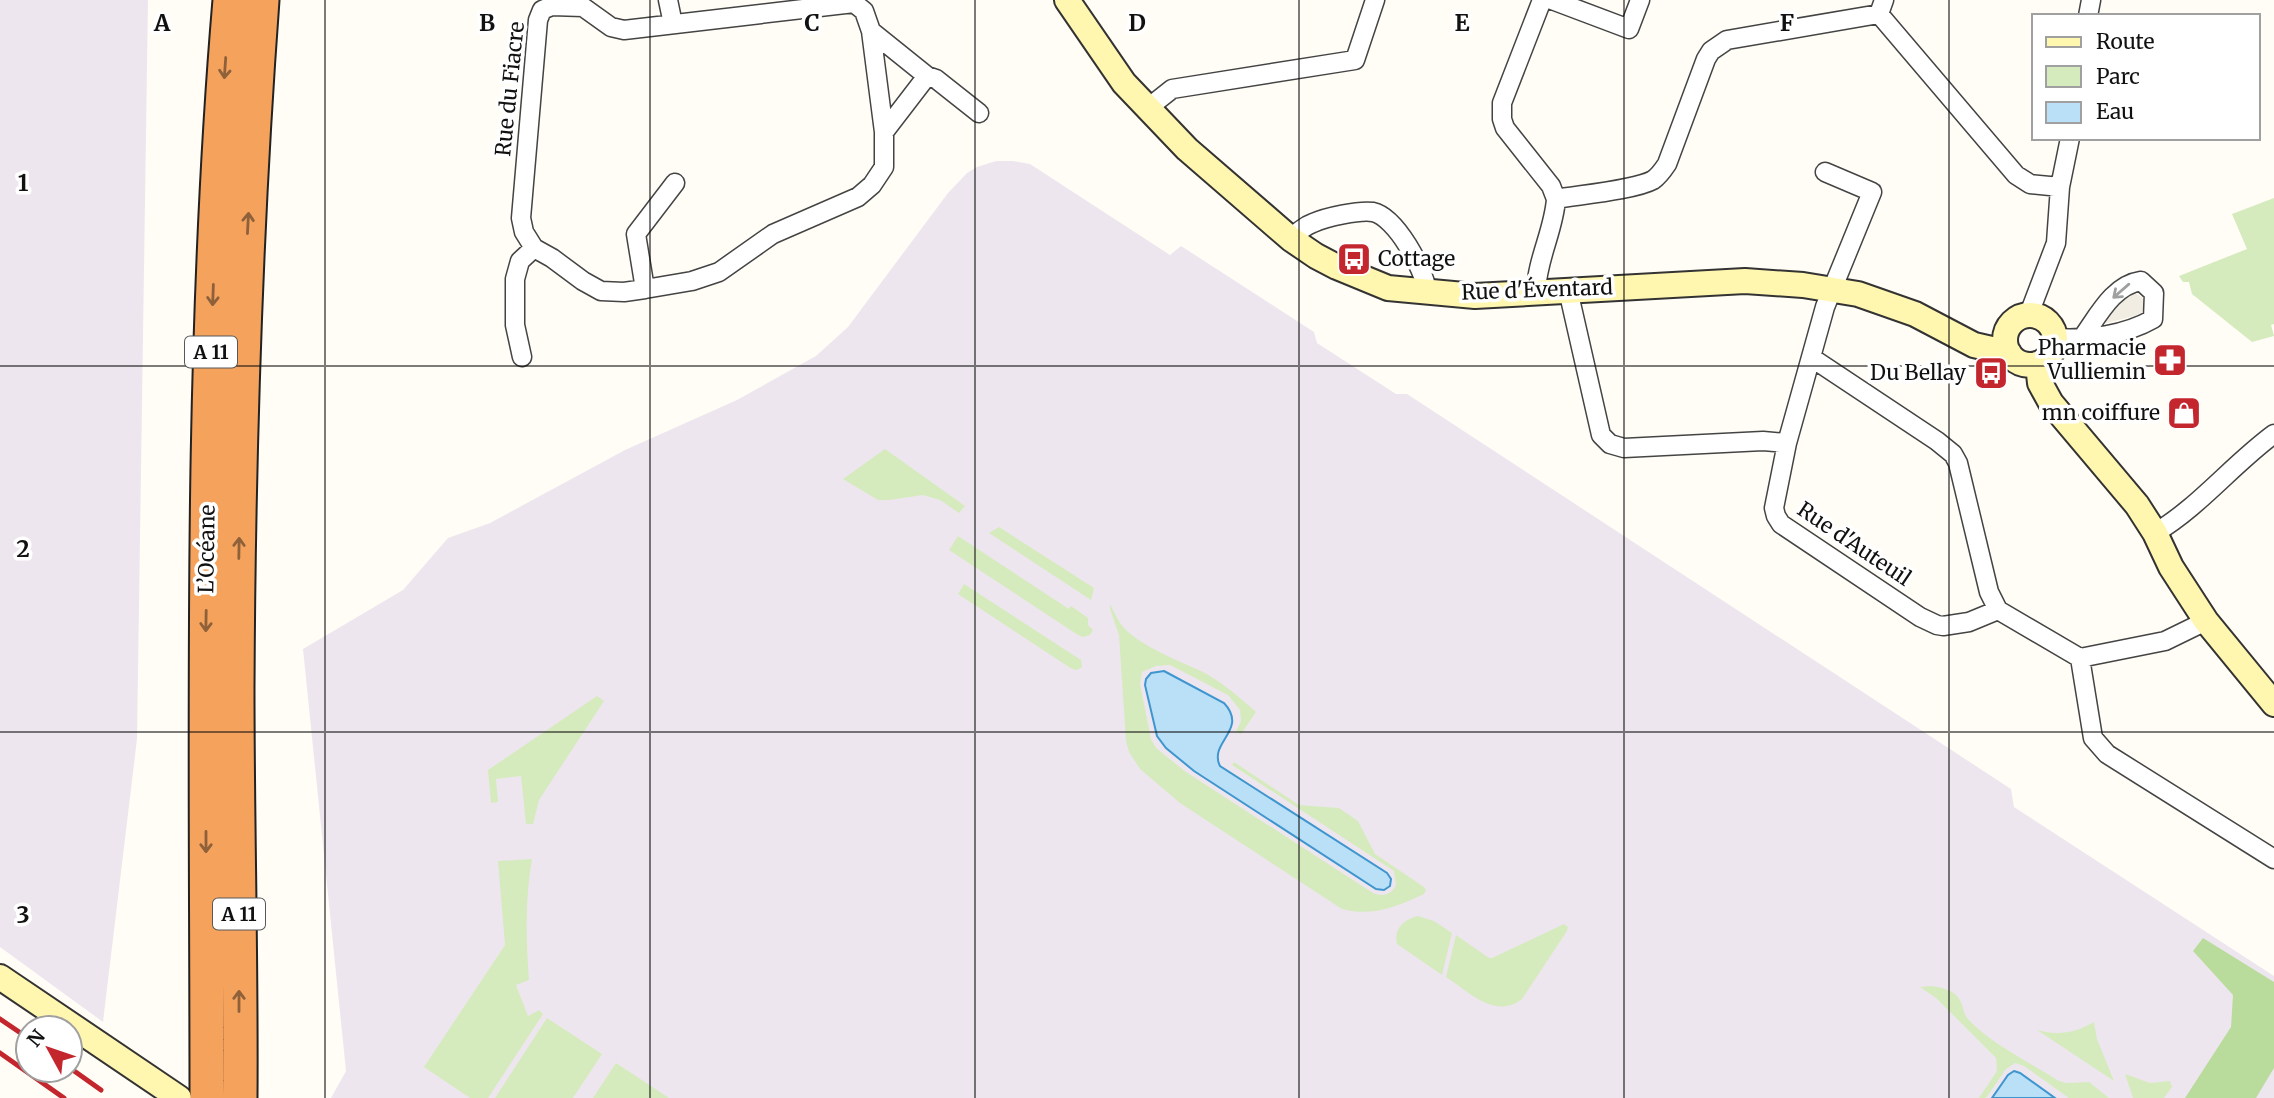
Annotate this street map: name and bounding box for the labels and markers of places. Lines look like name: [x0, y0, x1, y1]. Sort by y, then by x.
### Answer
bus stop icon: Cottage: [1335, 240, 1373, 278]
place label: Cottage: [1378, 245, 1455, 272]
place label: Pharmacie Vulliemin: [2038, 334, 2146, 385]
pharmacy icon: Pharmacie Vulliemin: [2151, 341, 2189, 379]
bus stop icon: Du Bellay: [1972, 354, 2010, 392]
place label: Du Bellay: [1870, 359, 1967, 386]
shop icon: mn coiffure: [2165, 394, 2203, 432]
place label: mn coiffure: [2042, 399, 2160, 426]

